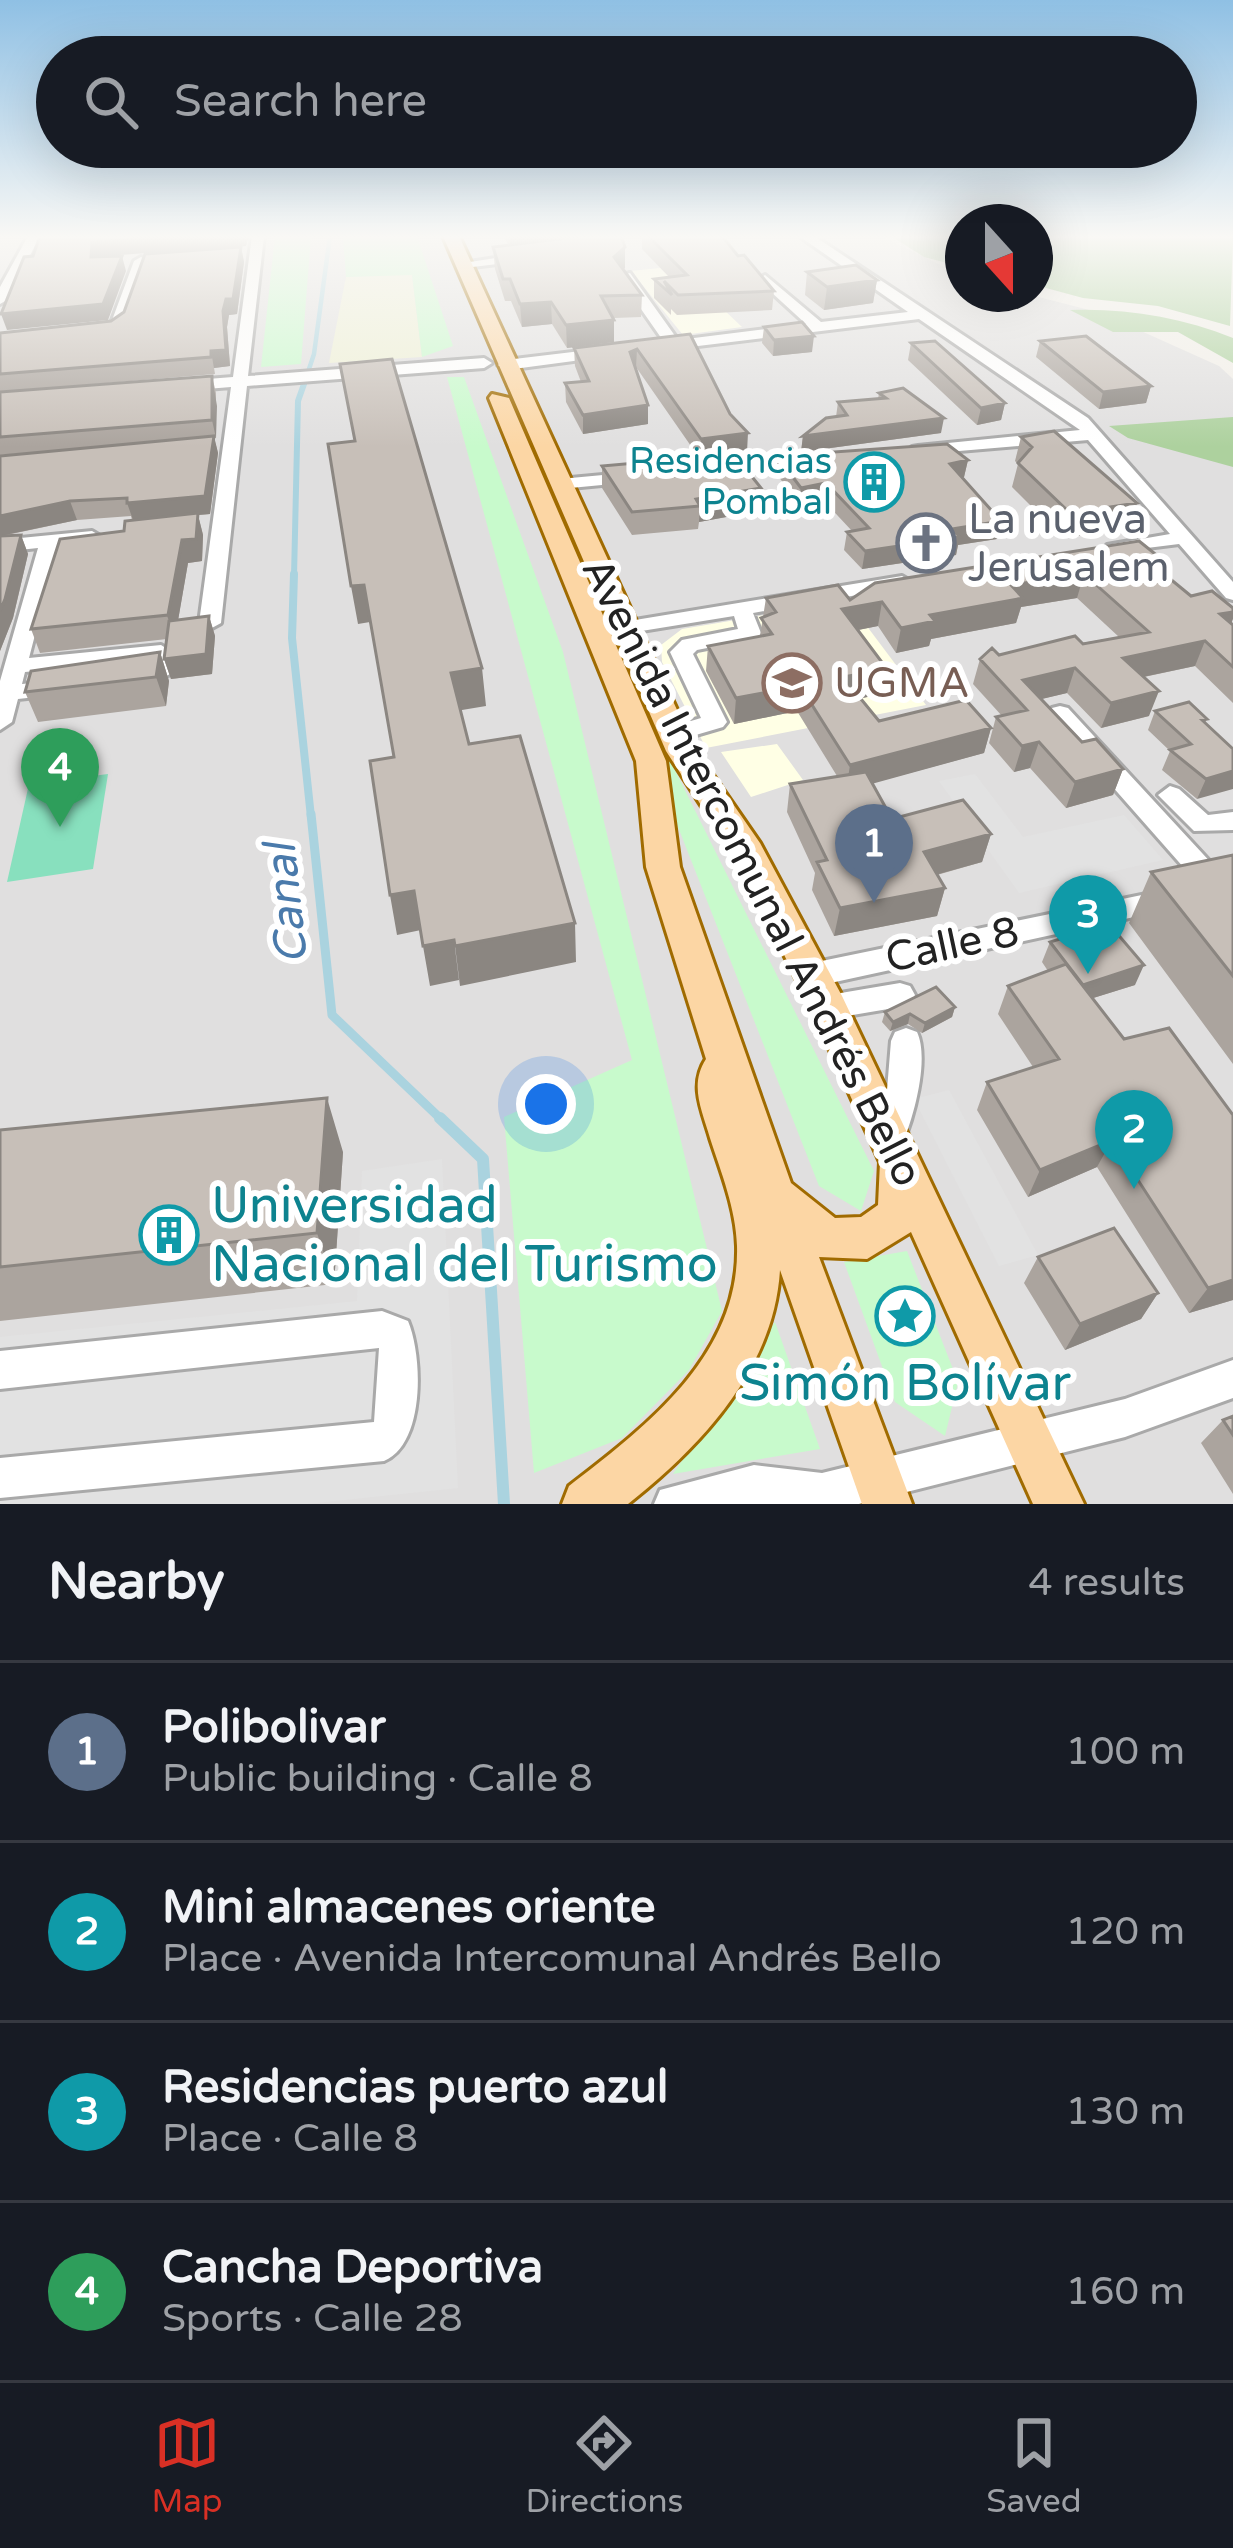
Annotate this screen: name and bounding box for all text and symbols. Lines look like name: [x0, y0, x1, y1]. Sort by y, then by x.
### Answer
search box: [36, 36, 1197, 168]
icon: search: [78, 69, 144, 135]
text: Search here: [174, 75, 427, 129]
north arrow: [945, 204, 1053, 312]
place label: Residencias Pombal: [629, 440, 832, 524]
building icon: Residencias Pombal: [843, 451, 905, 513]
place label: La nueva Jerusalem: [968, 494, 1170, 593]
church icon: La nueva Jerusalem: [895, 512, 957, 574]
street label: Avenida Intercomunal Andrés Bello: [571, 549, 933, 1195]
school or university icon: UGMA: [761, 652, 823, 714]
place label: UGMA: [834, 658, 970, 709]
pin: 4: [21, 728, 99, 827]
pin: 1: [835, 804, 913, 903]
water label: Canal: [253, 837, 320, 967]
pin: 3: [1049, 875, 1127, 974]
street label: Calle 8: [881, 906, 1023, 984]
your location: [516, 1074, 576, 1134]
pin: 2: [1095, 1090, 1173, 1189]
place label: Universidad Nacional del Turismo: [211, 1175, 718, 1296]
building icon: Universidad Nacional del Turismo: [138, 1204, 200, 1266]
place icon: Simón Bolívar: [874, 1285, 936, 1347]
place label: Simón Bolívar: [739, 1353, 1072, 1415]
text: Nearby: [48, 1551, 225, 1613]
text: 4 results: [1028, 1559, 1185, 1606]
text: Polibolivar: [162, 1701, 386, 1755]
text: 1: [75, 1728, 99, 1775]
text: 100 m: [1066, 1728, 1185, 1775]
text: Public building · Calle 8: [162, 1755, 593, 1802]
text: Mini almacenes oriente: [162, 1881, 656, 1935]
text: 2: [75, 1908, 99, 1955]
text: 120 m: [1066, 1908, 1185, 1955]
text: Place · Avenida Intercomunal Andrés Bello: [162, 1935, 942, 1982]
text: Residencias puerto azul: [162, 2061, 668, 2115]
text: 3: [75, 2088, 99, 2135]
text: 130 m: [1066, 2088, 1185, 2135]
text: Place · Calle 8: [162, 2115, 418, 2162]
text: Cancha Deportiva: [162, 2241, 543, 2295]
text: 4: [75, 2268, 99, 2315]
text: 160 m: [1066, 2268, 1185, 2315]
text: Sports · Calle 28: [162, 2295, 463, 2342]
tab: Map: [151, 2410, 223, 2521]
tab: Directions: [525, 2410, 683, 2521]
tab: Saved: [986, 2410, 1082, 2521]

